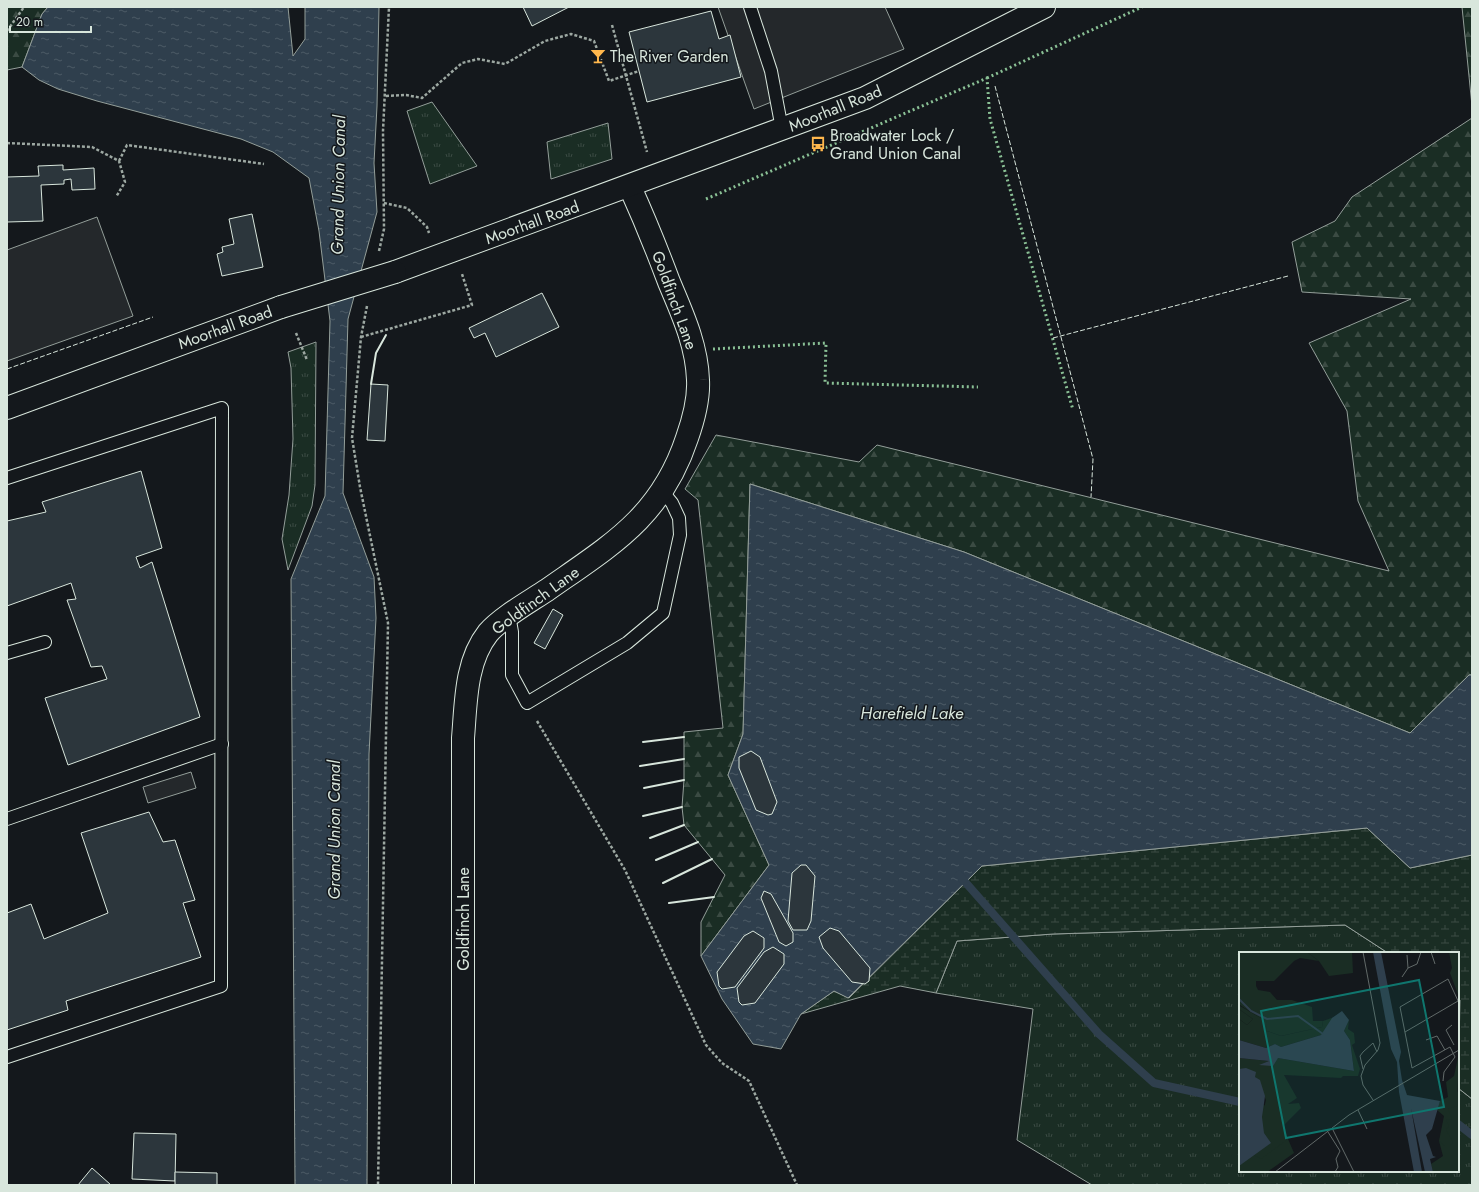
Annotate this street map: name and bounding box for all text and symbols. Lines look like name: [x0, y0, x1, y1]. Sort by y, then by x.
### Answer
scale bar: [10, 8, 91, 34]
text: 20 m: [16, 13, 43, 31]
place label: The River Garden: [610, 45, 729, 68]
bar icon: The River Garden: [589, 47, 607, 65]
street label: Moorhall Road: [785, 79, 885, 138]
water label: Grand Union Canal: [325, 114, 351, 255]
place label: Broadwater Lock / Grand Union Canal: [830, 124, 961, 165]
bus stop icon: Broadwater Lock / Grand Union Canal: [809, 135, 827, 153]
street label: Moorhall Road: [482, 195, 582, 250]
street label: Goldfinch Lane: [646, 248, 703, 353]
street label: Moorhall Road: [175, 300, 275, 355]
street label: Goldfinch Lane: [487, 561, 584, 640]
water label: Harefield Lake: [860, 701, 964, 725]
water label: Grand Union Canal: [322, 759, 346, 900]
street label: Goldfinch Lane: [452, 867, 475, 971]
inset map: [1239, 952, 1459, 1172]

